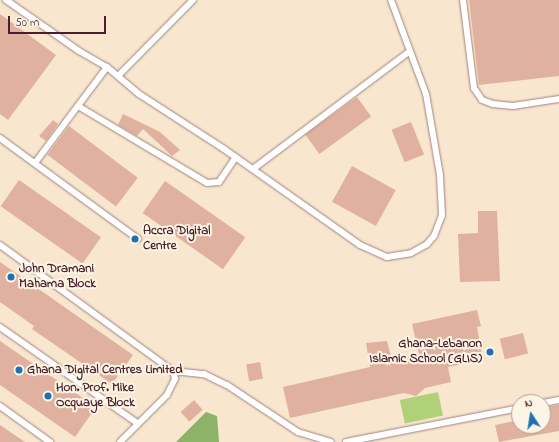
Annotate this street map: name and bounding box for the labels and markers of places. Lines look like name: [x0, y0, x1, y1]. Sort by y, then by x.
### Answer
place label: Accra Digital Centre: [143, 224, 210, 255]
marker: Accra Digital Centre: [130, 234, 140, 244]
place label: John Dramani Mahama Block: [19, 262, 96, 293]
marker: John Dramani Mahama Block: [6, 272, 16, 282]
place label: Ghana-Lebanon Islamic School (GLIS): [369, 337, 482, 368]
marker: Ghana-Lebanon Islamic School (GLIS): [485, 347, 495, 357]
place label: Ghana Digital Centres Limited: [27, 362, 182, 378]
marker: Ghana Digital Centres Limited: [14, 365, 24, 375]
place label: Hon. Prof. Mike Ocquaye Block: [56, 381, 135, 412]
marker: Hon. Prof. Mike Ocquaye Block: [43, 391, 53, 401]

